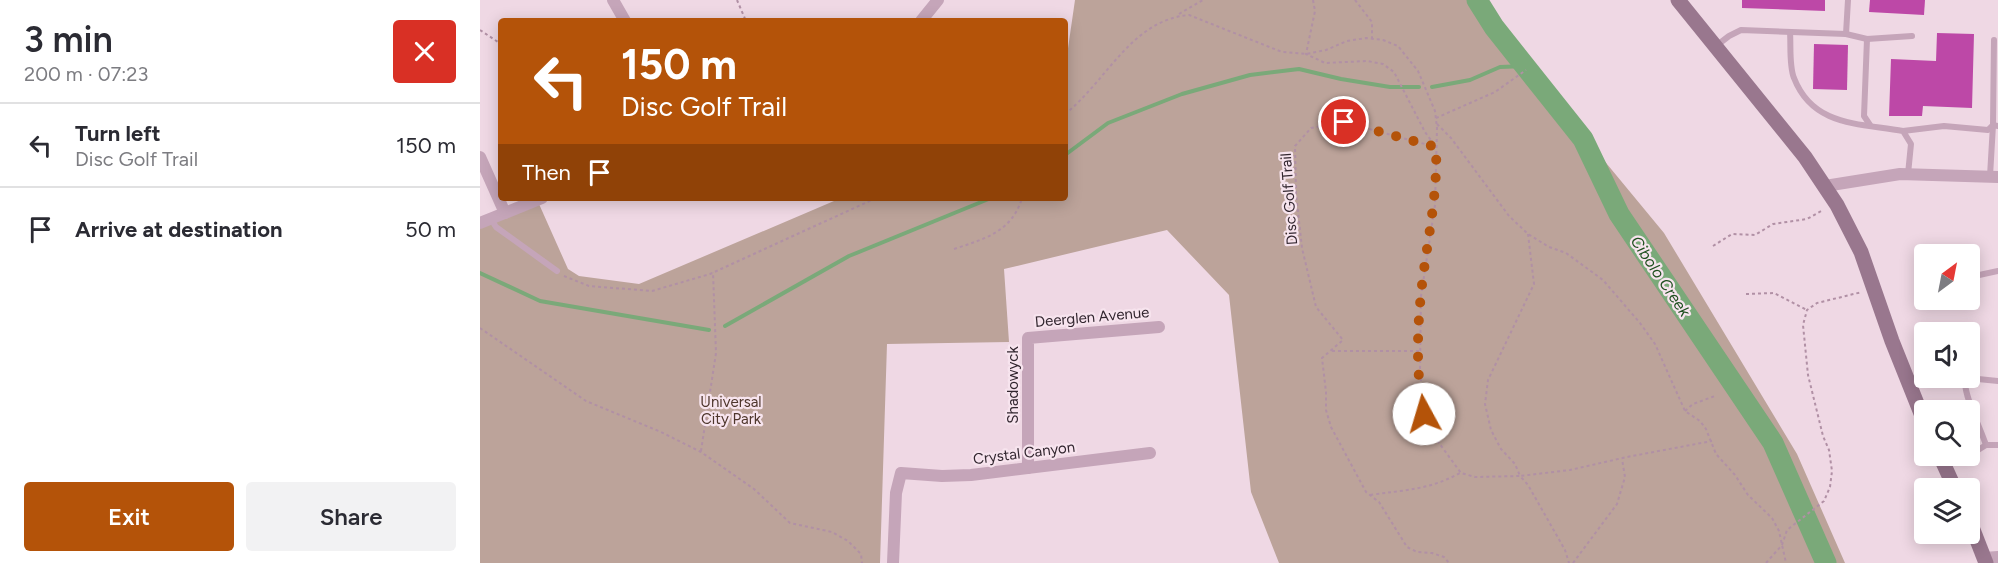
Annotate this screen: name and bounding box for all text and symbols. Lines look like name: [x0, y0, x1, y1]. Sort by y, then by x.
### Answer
text: 3 min: [24, 18, 113, 61]
button: close: [393, 20, 456, 83]
text: 150 m: [621, 39, 737, 90]
icon: left: [522, 42, 600, 120]
text: 200 m · 07:23: [24, 62, 148, 86]
text: Disc Golf Trail: [621, 90, 787, 123]
pin: [1318, 96, 1369, 147]
icon: arrive: [1327, 105, 1360, 138]
text: Turn left: [75, 120, 161, 147]
icon: left: [24, 129, 57, 162]
text: 150 m: [396, 132, 456, 159]
text: Disc Golf Trail: [75, 147, 198, 171]
street label: Disc Golf Trail: [1277, 152, 1301, 246]
icon: arrive: [583, 156, 616, 189]
text: Then: [522, 159, 571, 186]
icon: arrive: [24, 213, 57, 246]
text: Arrive at destination: [75, 216, 283, 243]
text: 50 m: [405, 216, 456, 243]
water label: Cibolo Creek: [1627, 232, 1695, 321]
north arrow: [1914, 244, 1980, 310]
map controls: [1914, 244, 1980, 544]
street label: Deerglen Avenue: [1034, 303, 1150, 331]
button: sound: [1914, 322, 1980, 388]
street label: Shadowyck: [1004, 346, 1022, 424]
position arrow: [1392, 382, 1456, 446]
park label: Universal City Park: [700, 393, 762, 428]
button: search: [1914, 400, 1980, 466]
street label: Crystal Canyon: [972, 438, 1076, 468]
button: layers: [1914, 478, 1980, 544]
button: Exit: [24, 482, 234, 551]
button: Share: [246, 482, 456, 551]

